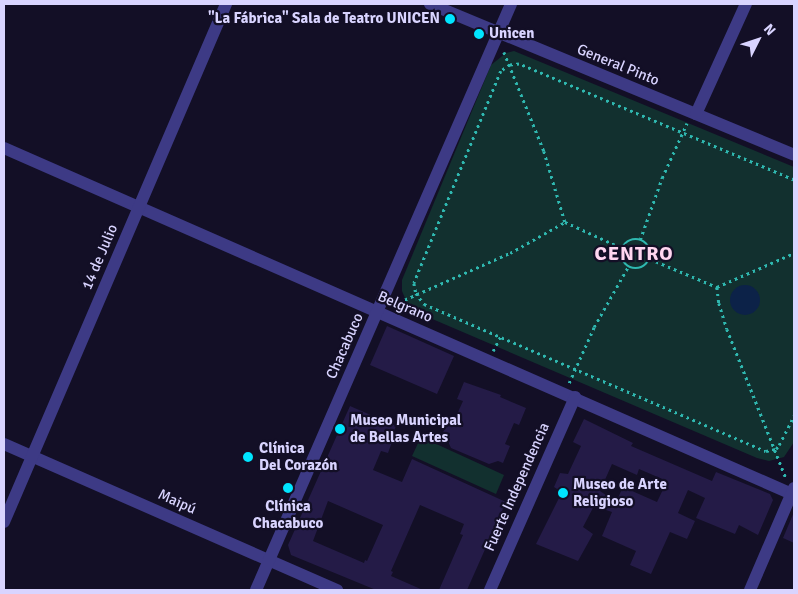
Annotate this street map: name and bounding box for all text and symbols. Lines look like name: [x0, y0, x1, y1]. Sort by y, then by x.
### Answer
place label: "La Fábrica" Sala de Teatro UNICEN: [208, 10, 440, 28]
marker: "La Fábrica" Sala de Teatro UNICEN: [444, 13, 456, 25]
north arrow: [733, 15, 783, 65]
text: N: [760, 21, 779, 39]
place label: Unicen: [489, 25, 534, 43]
marker: Unicen: [473, 28, 485, 40]
street label: General Pinto: [574, 40, 662, 90]
street label: 14 de Julio: [78, 222, 122, 292]
district label: CENTRO: [594, 241, 674, 265]
street label: Belgrano: [375, 287, 435, 327]
street label: Chacabuco: [322, 310, 368, 382]
place label: Museo Municipal de Bellas Artes: [350, 411, 462, 446]
street label: Fuerte Independencia: [480, 420, 554, 554]
marker: Museo Municipal de Bellas Artes: [334, 423, 346, 435]
place label: Clínica Del Corazón: [259, 439, 337, 474]
marker: Clínica Del Corazón: [241, 450, 255, 464]
place label: Museo de Arte Religioso: [573, 475, 667, 510]
marker: Clínica Chacabuco: [281, 481, 295, 495]
street label: Maipú: [155, 486, 199, 518]
marker: Museo de Arte Religioso: [557, 487, 569, 499]
place label: Clínica Chacabuco: [253, 497, 323, 532]

